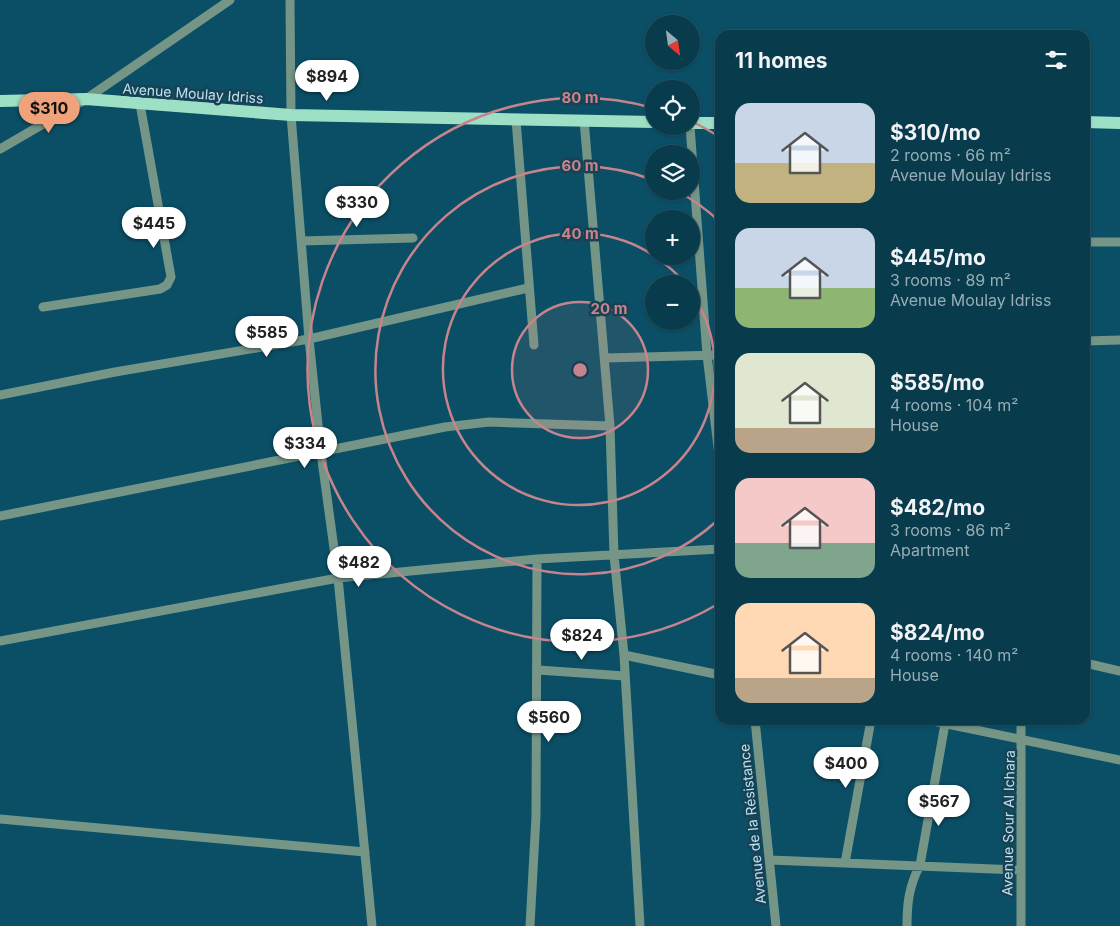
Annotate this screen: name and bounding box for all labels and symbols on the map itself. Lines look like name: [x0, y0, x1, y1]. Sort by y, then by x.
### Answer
north arrow: [645, 15, 700, 70]
pin: $894: [297, 59, 357, 102]
street label: Avenue Moulay Idriss: [122, 80, 264, 106]
text: 80 m: [561, 88, 599, 107]
pin: $310: [19, 92, 79, 134]
text: 60 m: [561, 156, 599, 175]
pin: $330: [327, 186, 387, 228]
pin: $445: [124, 206, 184, 249]
text: 40 m: [561, 224, 599, 243]
text: 20 m: [591, 299, 627, 318]
pin: $585: [237, 316, 297, 358]
centre of rings: [571, 361, 589, 379]
pin: $334: [275, 426, 335, 469]
pin: $482: [329, 546, 389, 588]
pin: $824: [552, 618, 612, 661]
pin: $560: [519, 700, 579, 743]
street label: Avenue de la Résistance: [735, 743, 769, 905]
pin: $400: [816, 746, 876, 789]
street label: Avenue Sour Al Ichara: [998, 750, 1018, 896]
pin: $567: [909, 784, 969, 827]

